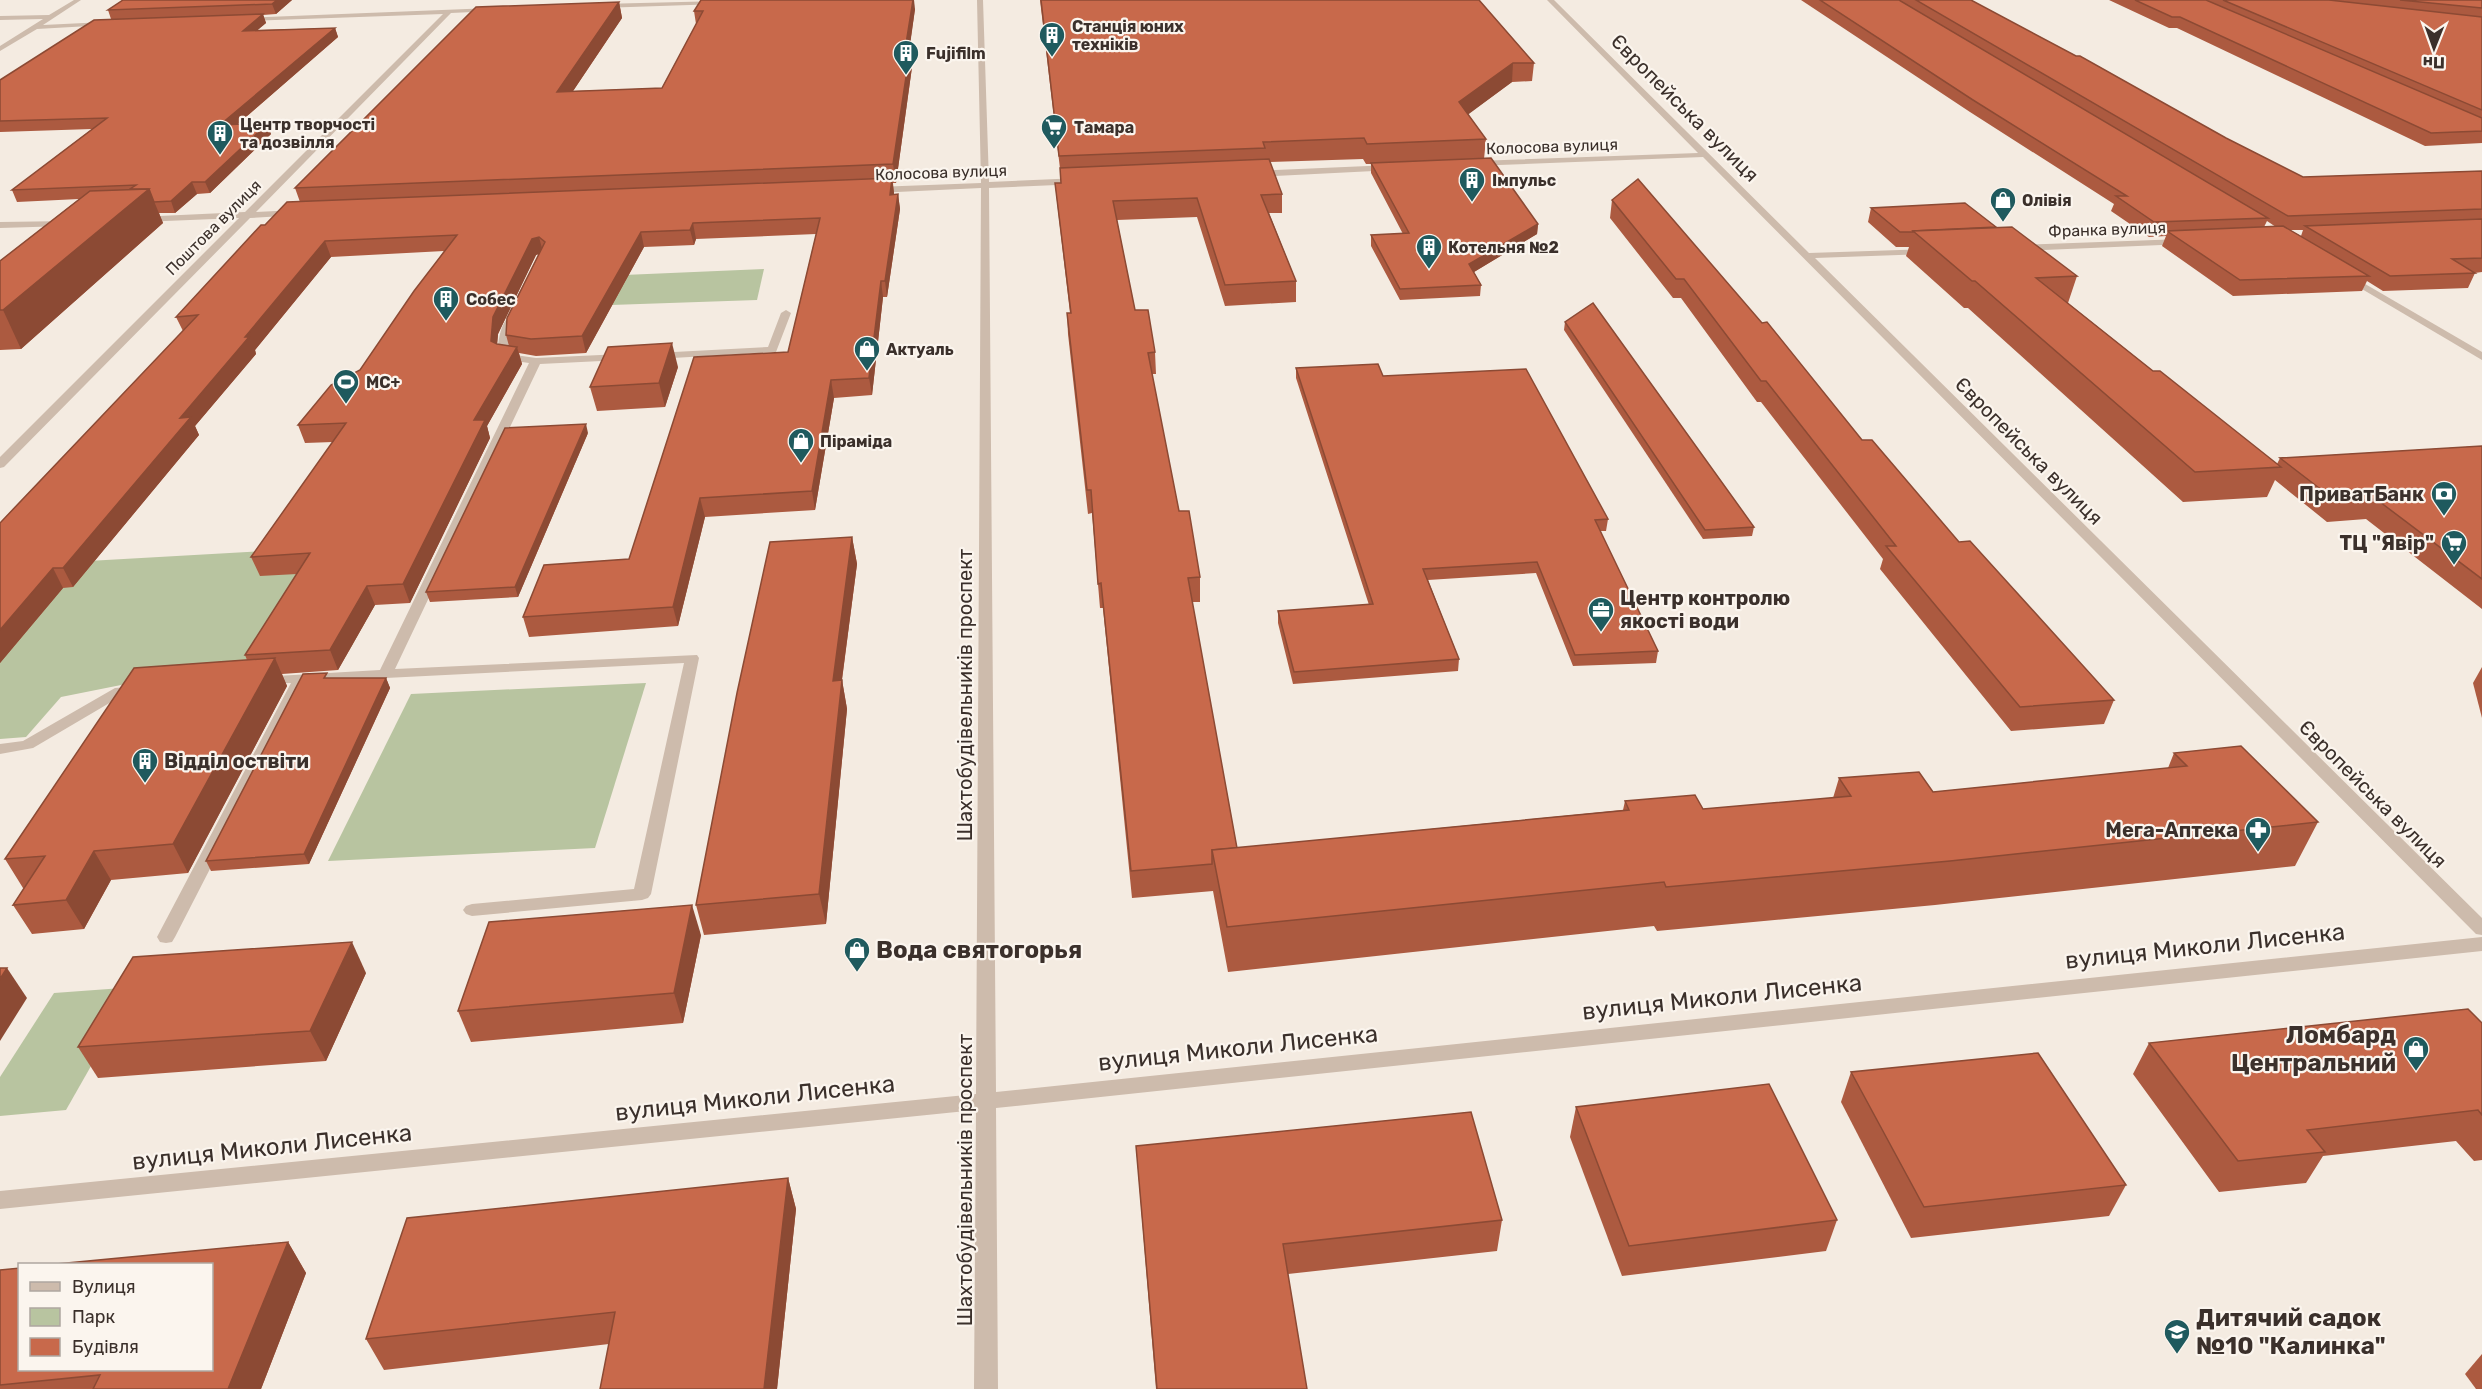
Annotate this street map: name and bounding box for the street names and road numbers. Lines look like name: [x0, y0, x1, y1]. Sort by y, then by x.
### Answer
street label: Європейська вулиця: [1606, 29, 1764, 187]
street label: Колосова вулиця: [1486, 135, 1618, 158]
street label: Колосова вулиця: [875, 161, 1007, 184]
street label: Поштова вулиця: [162, 176, 265, 279]
street label: Франка вулиця: [2048, 218, 2166, 241]
street label: Європейська вулиця: [1950, 372, 2108, 530]
street label: Шахтобудівельників проспект: [953, 549, 977, 841]
street label: Європейська вулиця: [2294, 715, 2452, 873]
street label: вулиця Миколи Лисенка: [2064, 917, 2346, 975]
street label: вулиця Миколи Лисенка: [1581, 968, 1863, 1026]
street label: вулиця Миколи Лисенка: [1097, 1019, 1379, 1077]
street label: Шахтобудівельників проспект: [953, 1034, 977, 1326]
street label: вулиця Миколи Лисенка: [614, 1069, 896, 1127]
street label: вулиця Миколи Лисенка: [131, 1118, 413, 1176]

